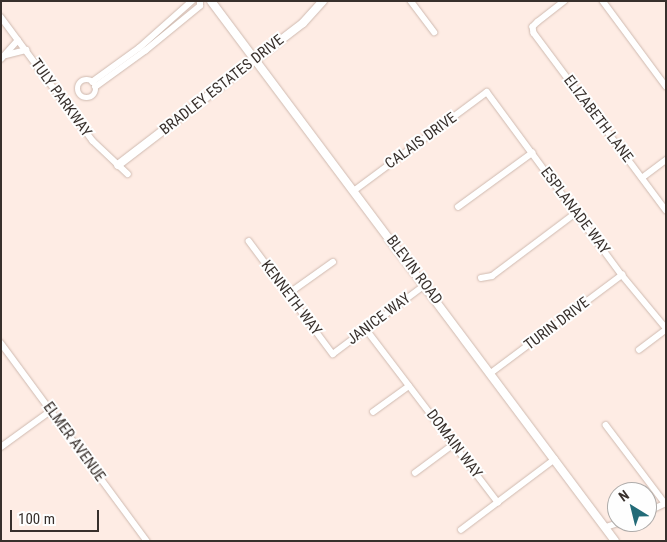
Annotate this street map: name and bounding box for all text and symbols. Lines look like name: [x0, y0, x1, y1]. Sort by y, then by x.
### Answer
street label: BRADLEY ESTATES DRIVE: [157, 31, 287, 139]
street label: TULY PARKWAY: [27, 56, 95, 140]
street label: ELIZABETH LANE: [560, 72, 636, 166]
street label: CALAIS DRIVE: [382, 109, 460, 173]
street label: ESPLANADE WAY: [537, 164, 613, 258]
street label: BLEVIN ROAD: [382, 232, 446, 308]
street label: KENNETH WAY: [257, 257, 325, 339]
street label: JANICE WAY: [344, 289, 414, 349]
street label: TURIN DRIVE: [521, 294, 593, 354]
street label: ELMER AVENUE: [39, 399, 109, 485]
street label: DOMAIN WAY: [422, 406, 486, 482]
north arrow: [607, 482, 657, 532]
text: N: [616, 487, 632, 505]
scale bar: [12, 500, 101, 532]
text: 100 m: [18, 510, 55, 528]

